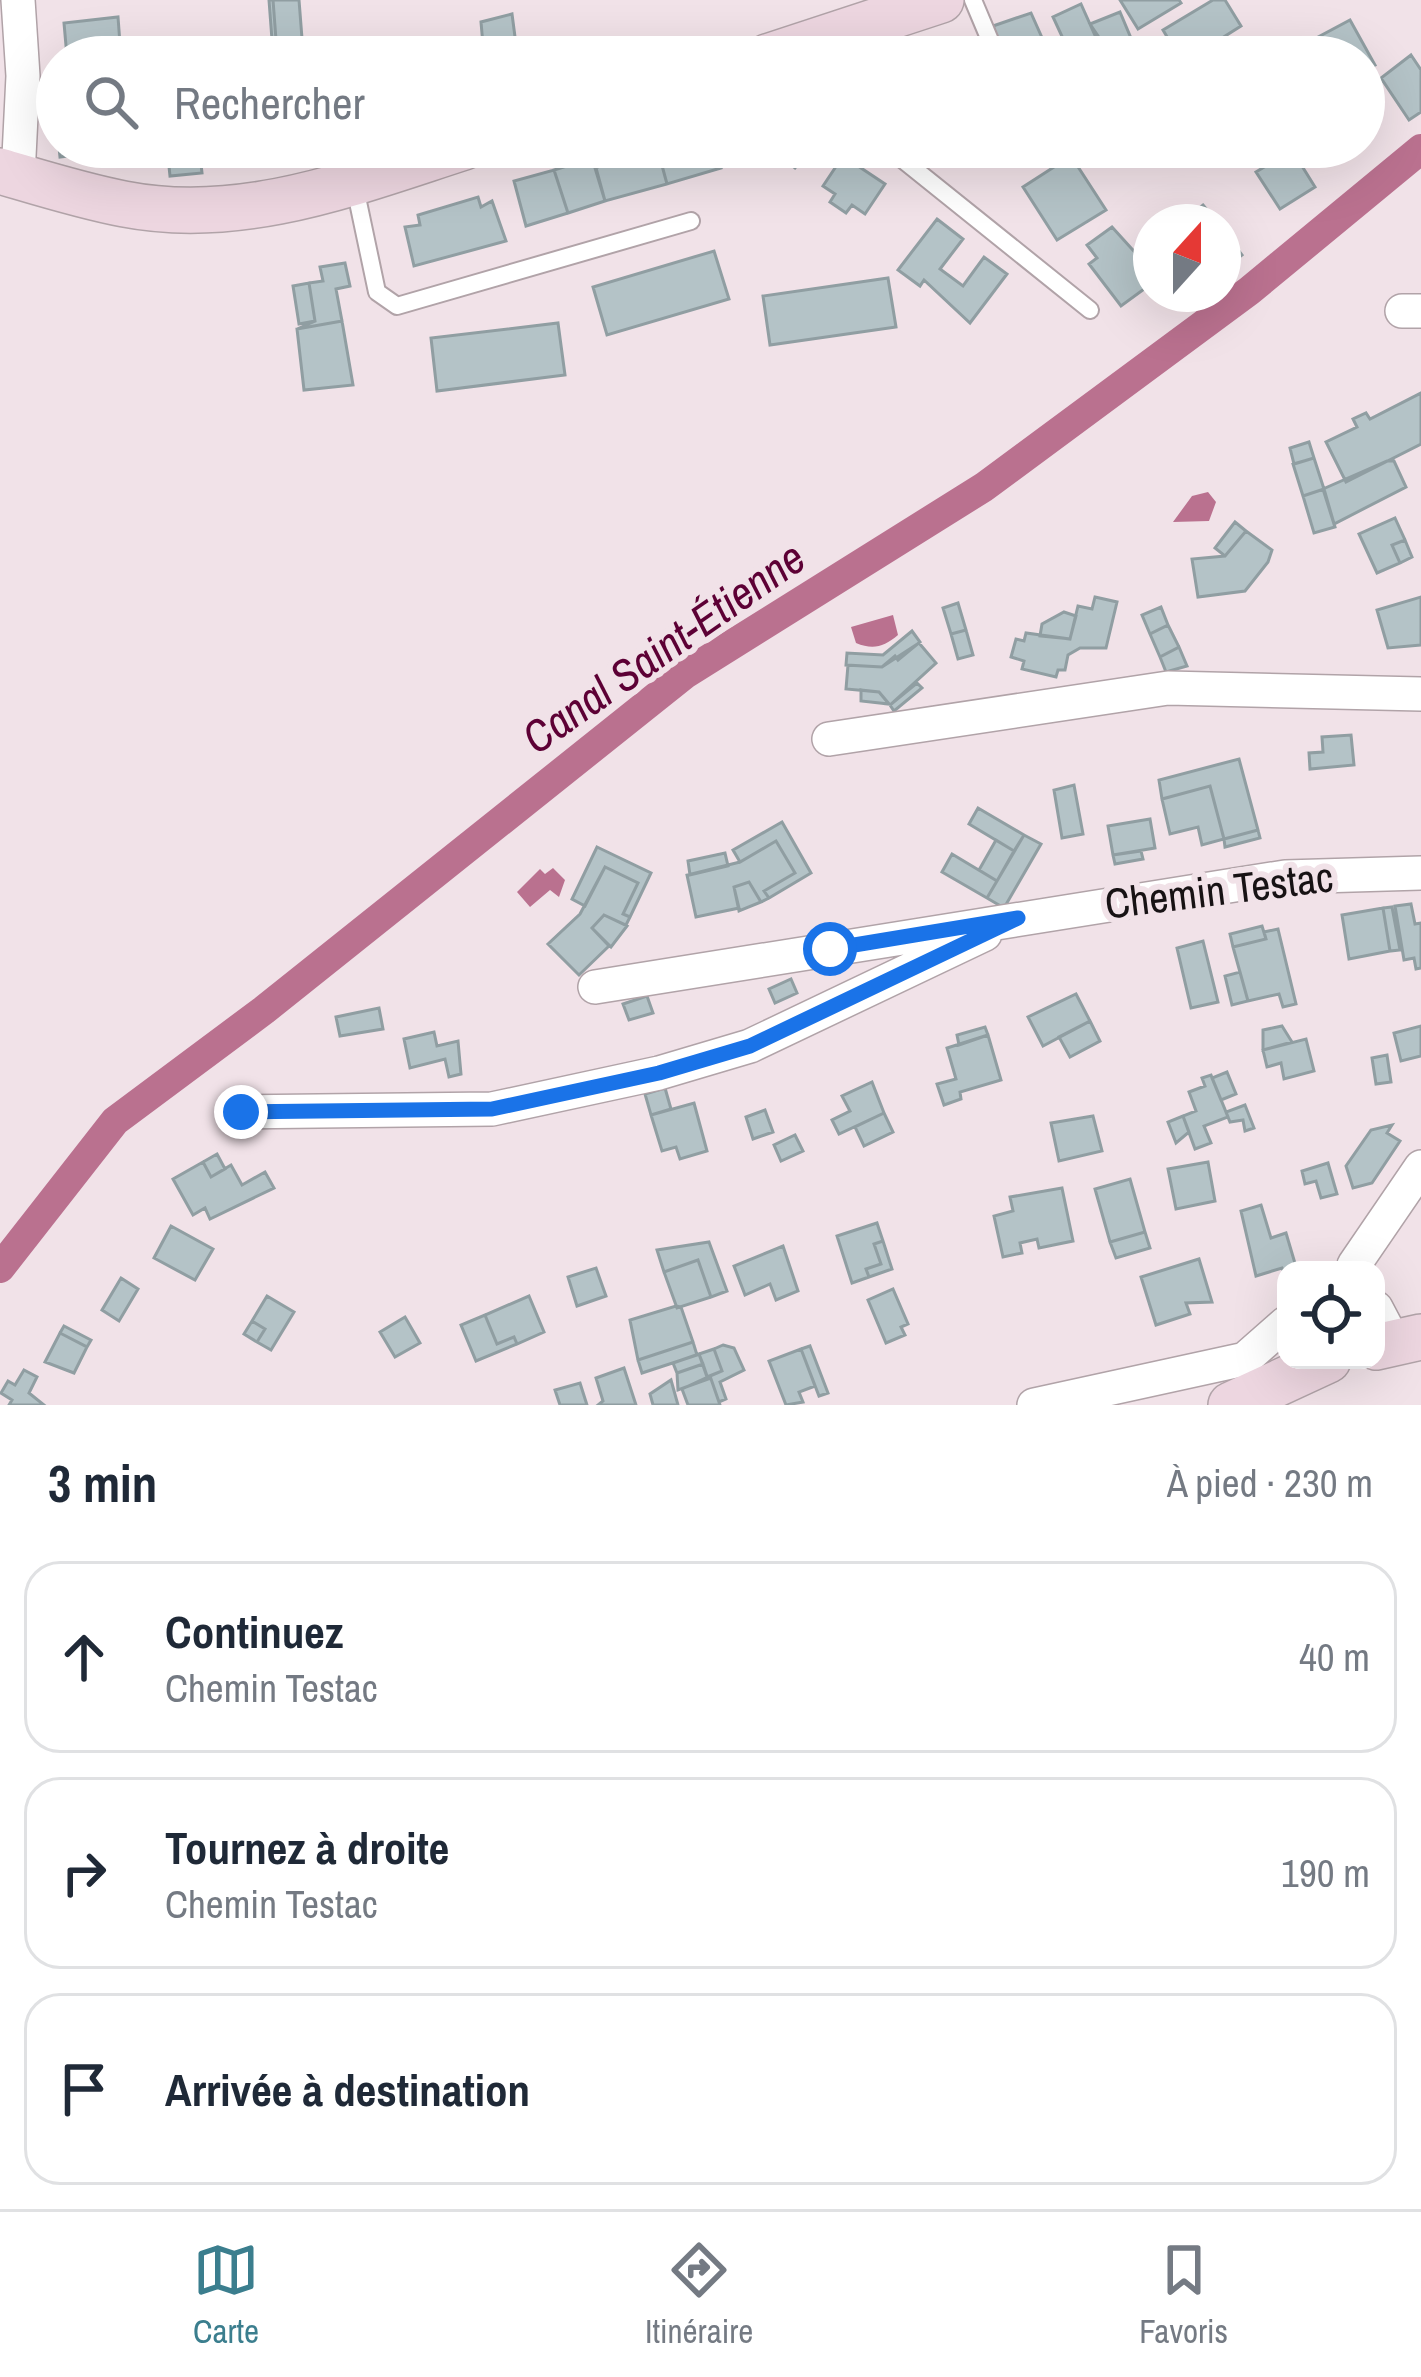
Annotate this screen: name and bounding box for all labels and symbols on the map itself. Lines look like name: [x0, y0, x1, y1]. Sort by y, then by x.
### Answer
north arrow: [1133, 204, 1241, 312]
water label: Canal Saint-Étienne: [509, 527, 817, 767]
street label: Chemin Testac: [1102, 848, 1336, 932]
route start: [803, 922, 857, 976]
route end: [214, 1085, 268, 1139]

